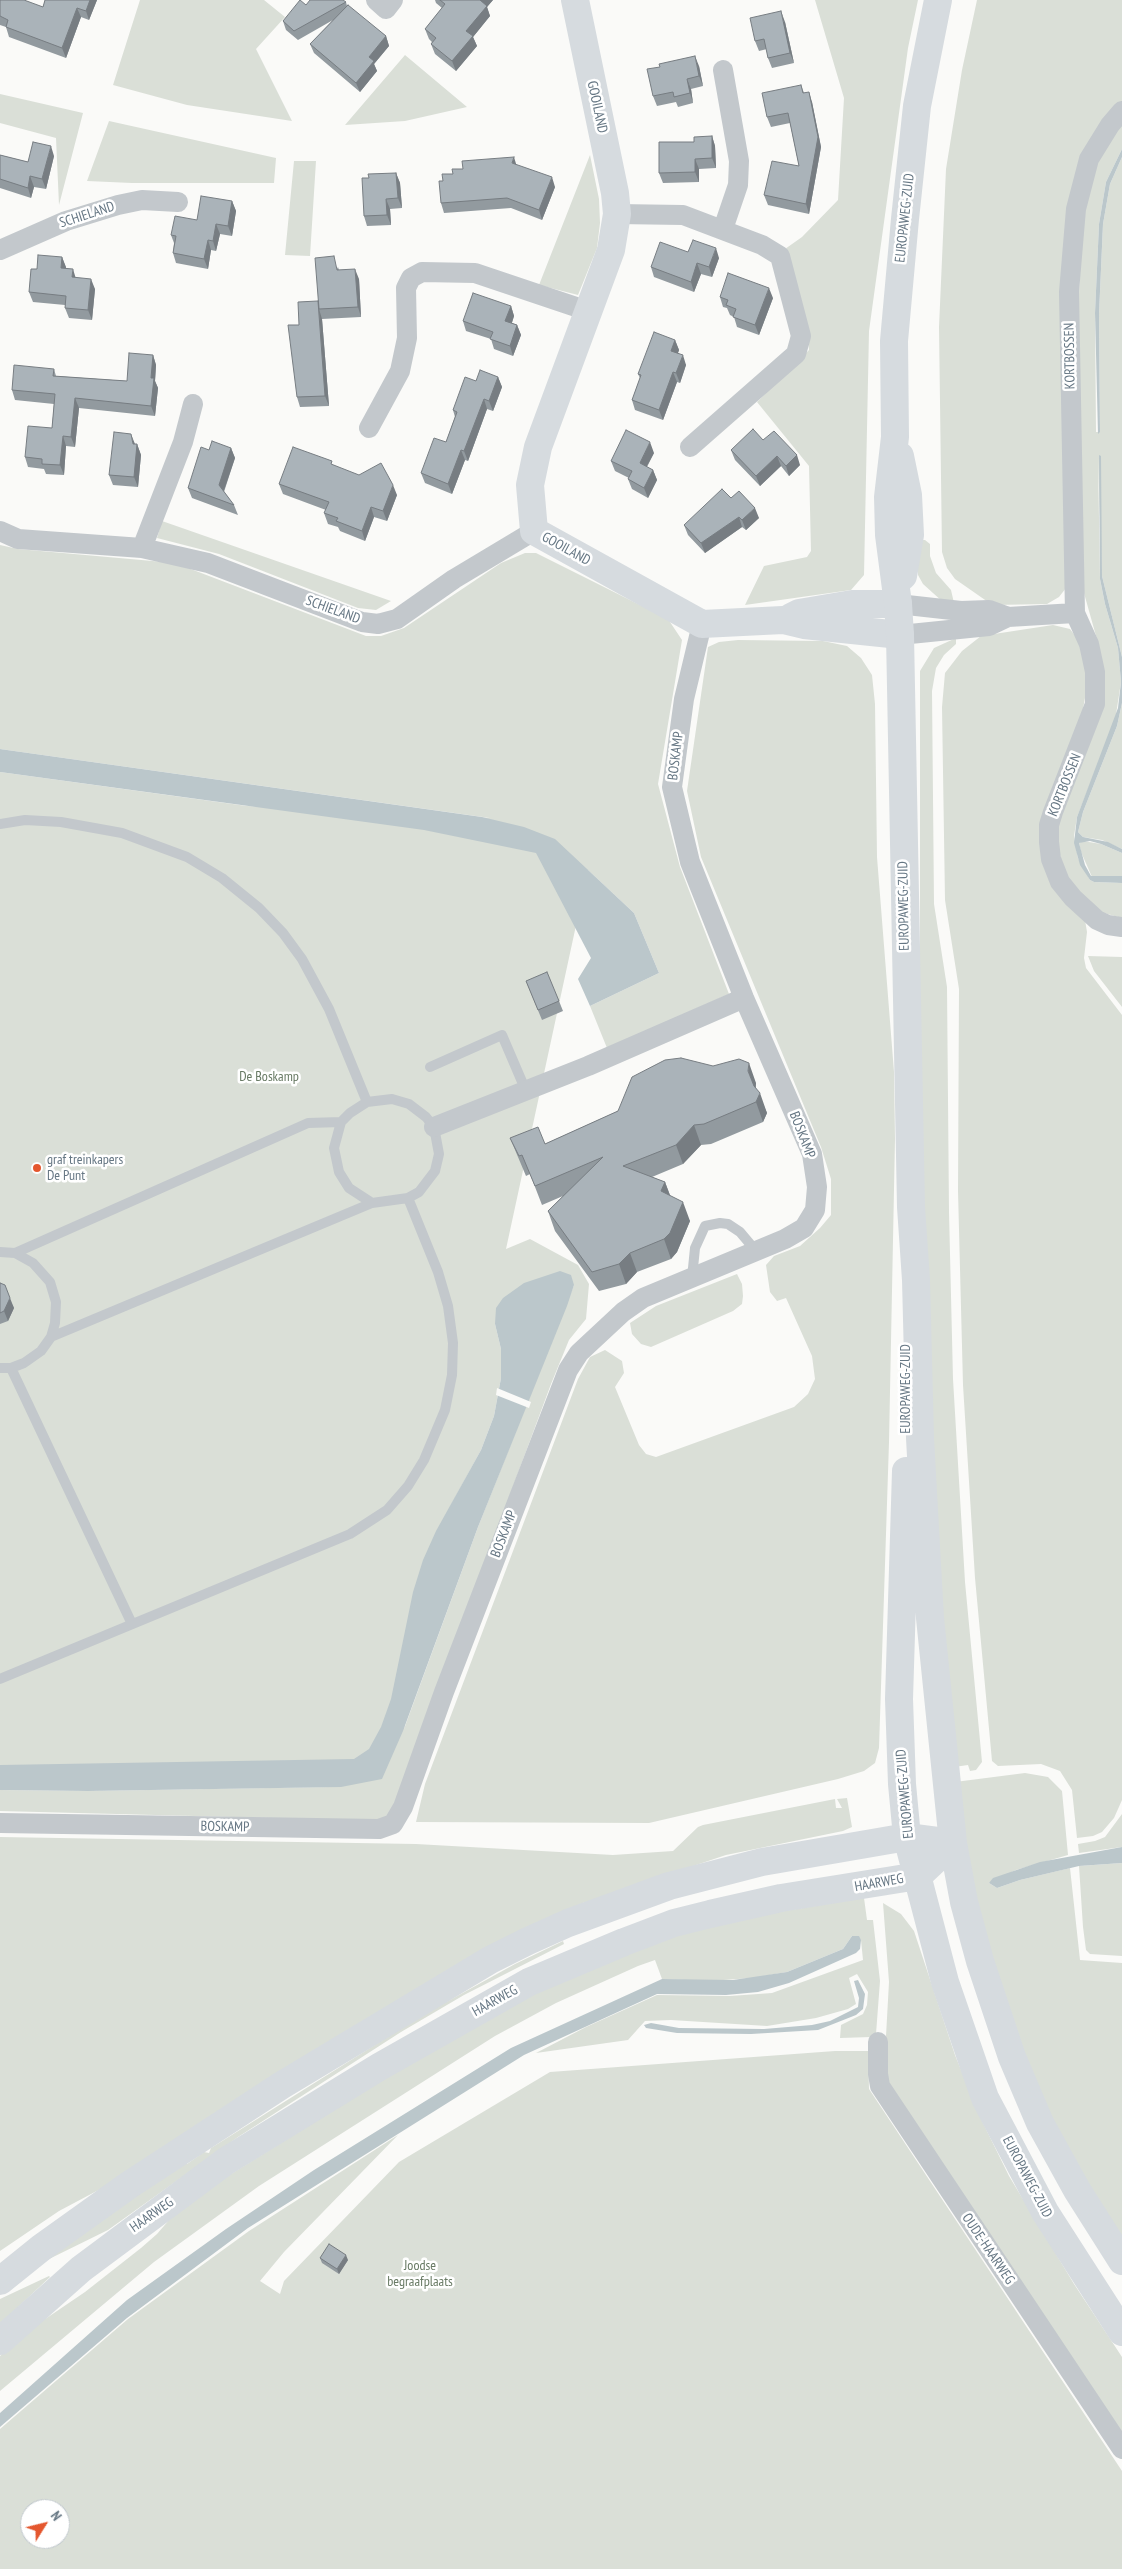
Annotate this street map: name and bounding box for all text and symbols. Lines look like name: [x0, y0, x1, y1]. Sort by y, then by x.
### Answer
street label: GOOILAND: [583, 79, 611, 135]
street label: EUROPAWEG-ZUID: [892, 173, 918, 263]
street label: SCHIELAND: [58, 198, 116, 232]
street label: KORTBOSSEN: [1061, 323, 1079, 389]
street label: GOOILAND: [539, 529, 593, 569]
street label: SCHIELAND: [304, 592, 362, 628]
street label: BOSKAMP: [665, 731, 687, 781]
street label: KORTBOSSEN: [1045, 751, 1085, 819]
street label: EUROPAWEG-ZUID: [895, 861, 913, 951]
park label: De Boskamp: [239, 1069, 299, 1085]
street label: BOSKAMP: [785, 1109, 819, 1161]
place label: graf treinkapers De Punt: [47, 1152, 123, 1184]
marker: graf treinkapers De Punt: [31, 1162, 43, 1174]
street label: EUROPAWEG-ZUID: [898, 1344, 914, 1434]
street label: BOSKAMP: [487, 1508, 521, 1560]
street label: EUROPAWEG-ZUID: [893, 1749, 917, 1839]
street label: BOSKAMP: [201, 1818, 249, 1836]
street label: HAARWEG: [853, 1870, 905, 1896]
street label: HAARWEG: [469, 1982, 521, 2020]
street label: EUROPAWEG-ZUID: [999, 2134, 1055, 2220]
street label: HAARWEG: [127, 2194, 177, 2236]
street label: OUDE-HAARWEG: [958, 2210, 1018, 2288]
park label: Joodse begraafplaats: [387, 2258, 453, 2290]
north arrow: [20, 2499, 70, 2549]
text: N: [47, 2507, 66, 2524]

